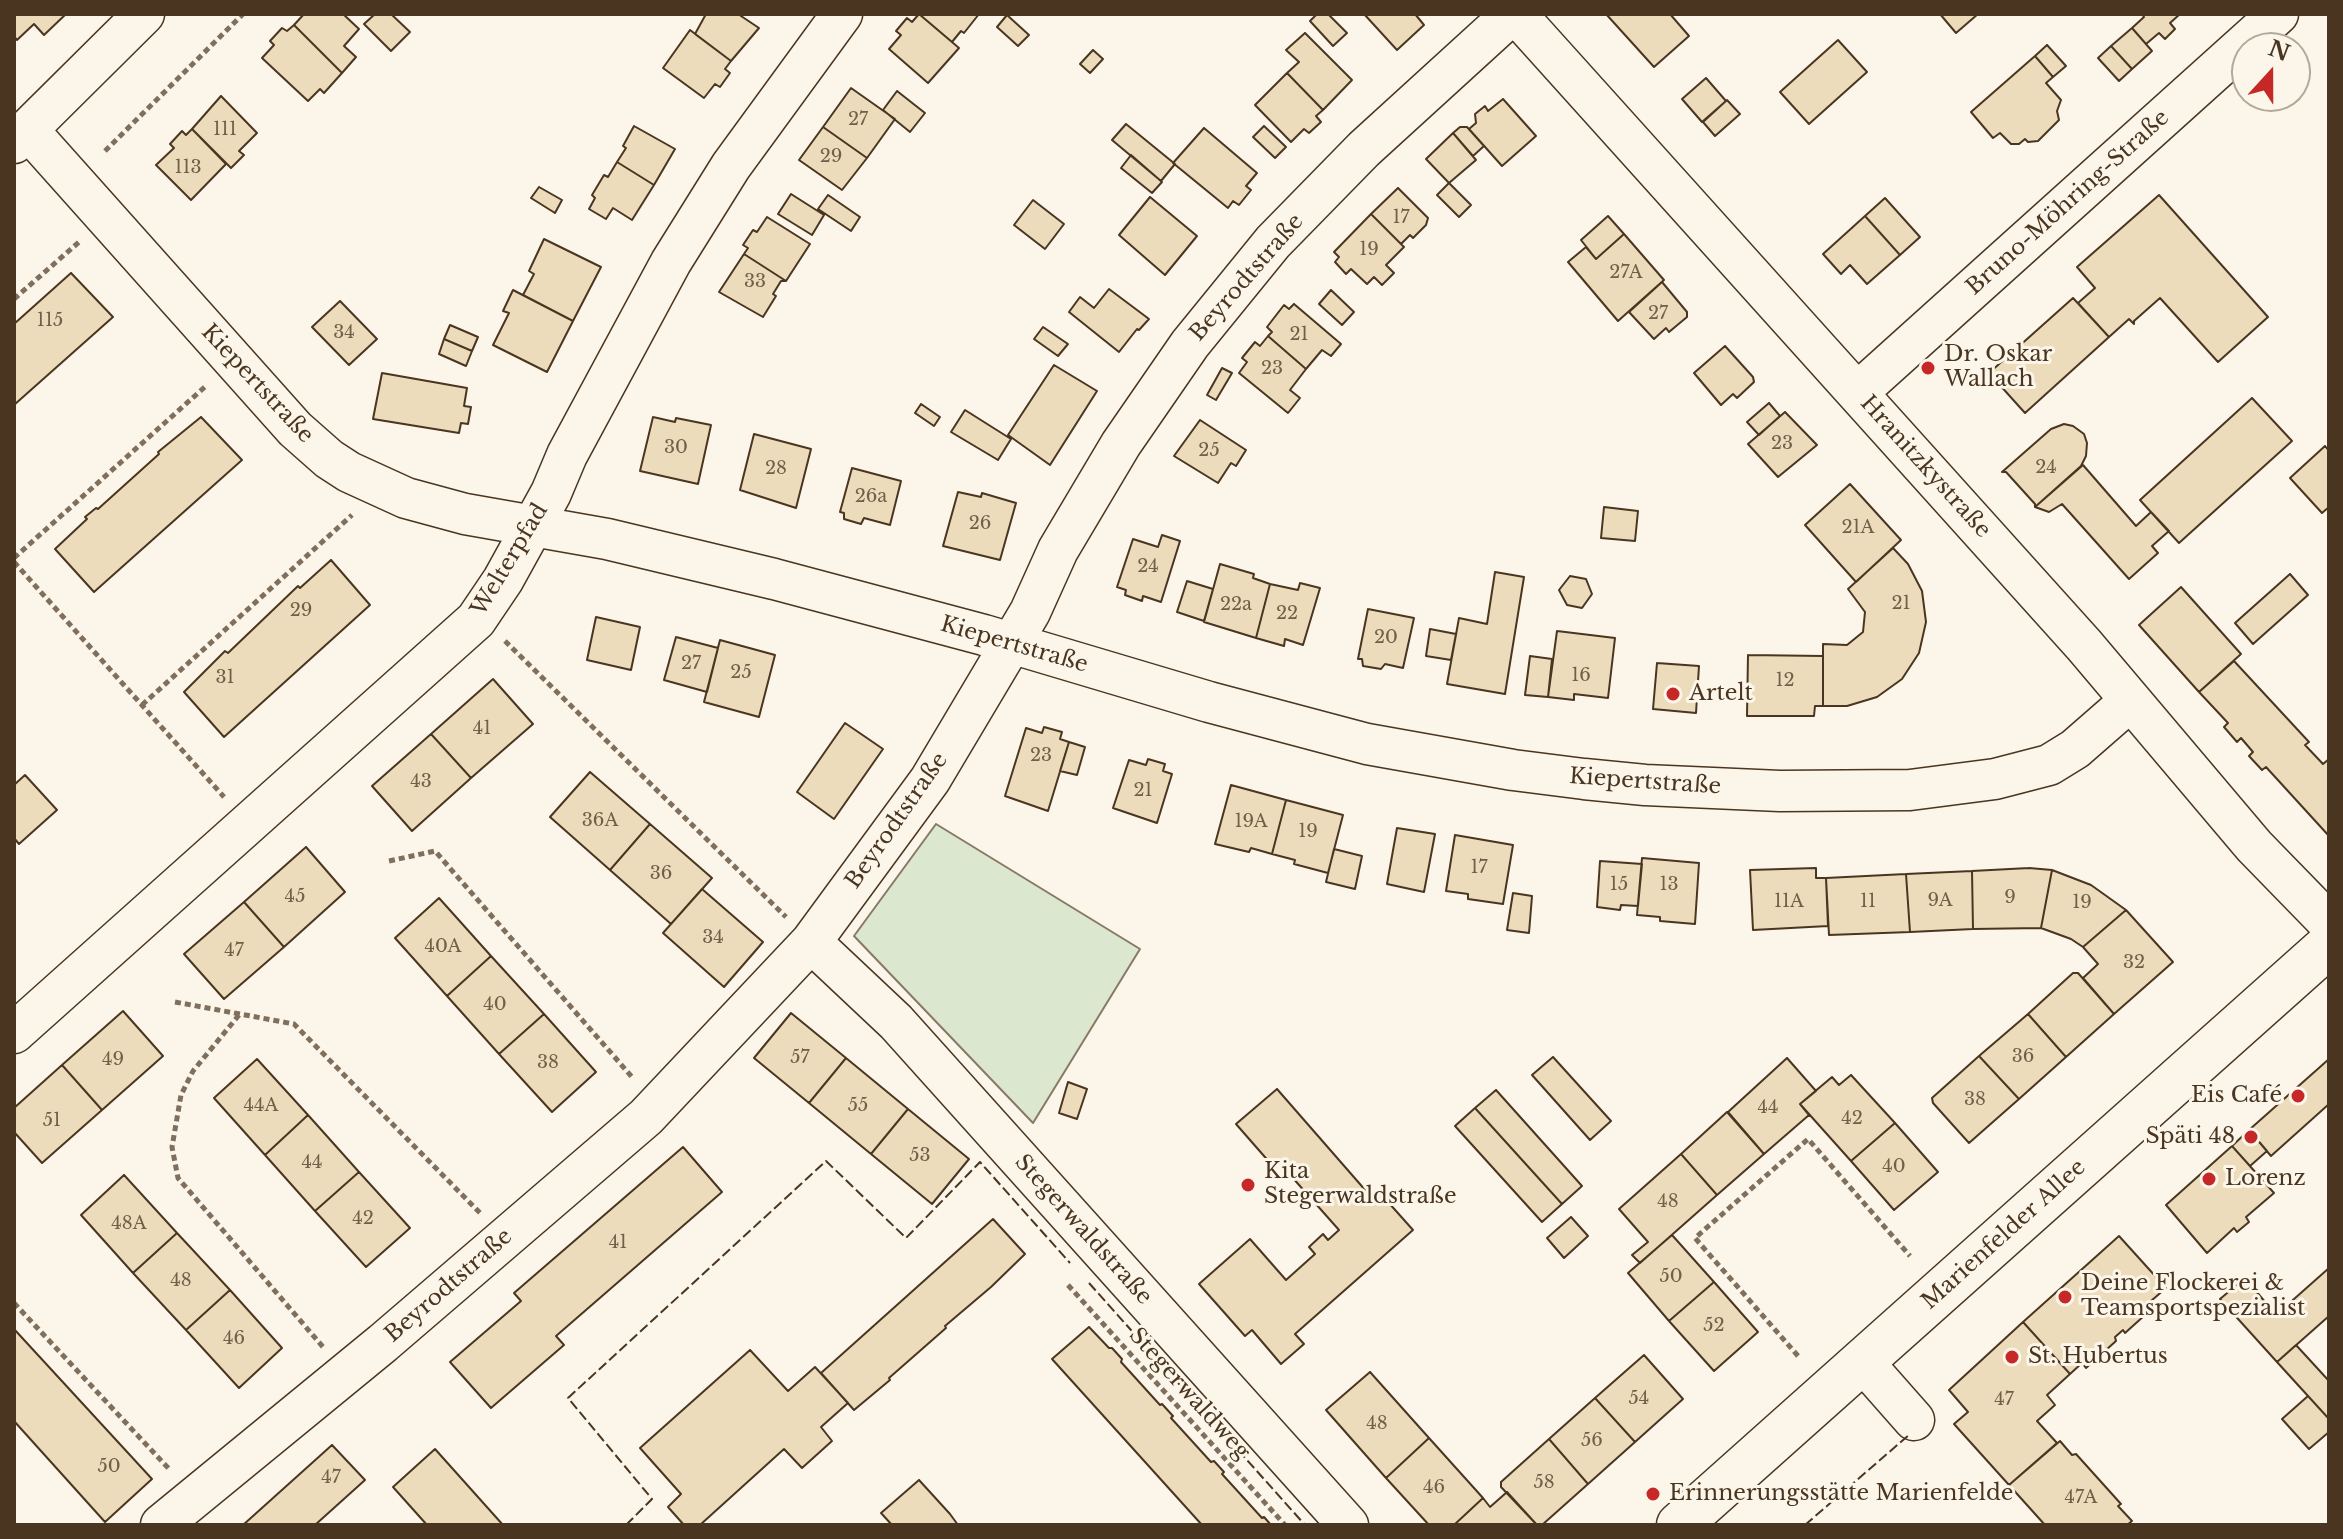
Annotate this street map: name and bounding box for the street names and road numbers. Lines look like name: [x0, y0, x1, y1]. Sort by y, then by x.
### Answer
street label: Bruno-Möhring-Straße: [1961, 105, 2175, 301]
street label: Beyrodtstraße: [1185, 209, 1309, 347]
street label: Kiepertstraße: [195, 319, 319, 449]
street label: Hranitzkystraße: [1854, 390, 1996, 544]
street label: Welterpfad: [466, 499, 554, 621]
street label: Kiepertstraße: [937, 611, 1091, 679]
street label: Beyrodtstraße: [840, 748, 954, 894]
street label: Kiepertstraße: [1568, 764, 1722, 800]
street label: Stegerwaldstraße: [1009, 1150, 1157, 1310]
street label: Marienfelder Allee: [1917, 1155, 2091, 1315]
street label: Beyrodtstraße: [380, 1224, 518, 1348]
street label: Stegerwaldweg: [1123, 1323, 1255, 1465]

